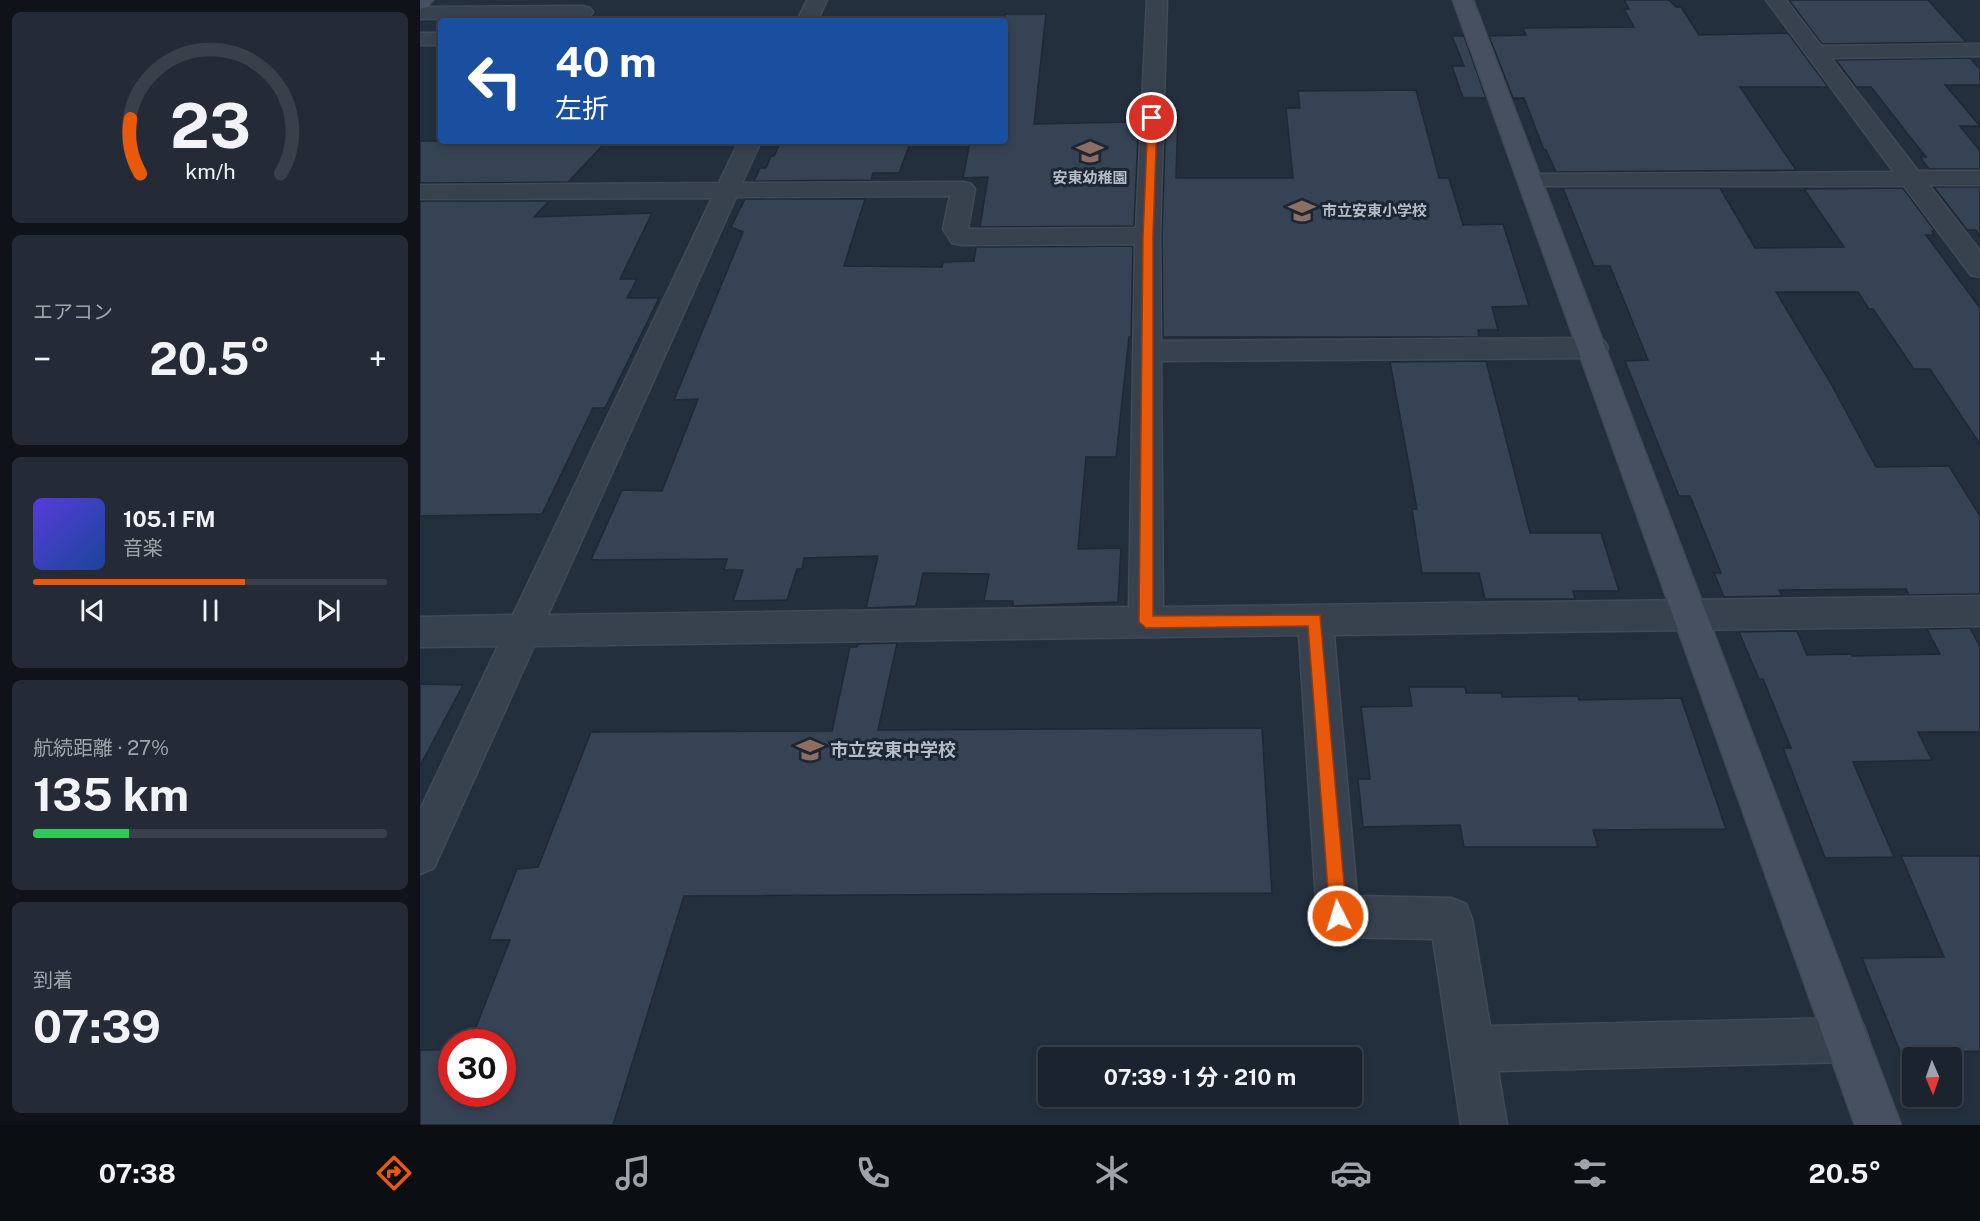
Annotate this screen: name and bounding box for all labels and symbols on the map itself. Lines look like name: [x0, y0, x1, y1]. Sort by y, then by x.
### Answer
pin: [1126, 92, 1177, 143]
school or university icon: 安東幼稚園: [1075, 137, 1105, 167]
place label: 安東幼稚園: [1052, 169, 1128, 186]
school or university icon: 市立安東小学校: [1287, 196, 1317, 226]
place label: 市立安東小学校: [1322, 202, 1427, 219]
school or university icon: 市立安東中学校: [795, 735, 825, 765]
place label: 市立安東中学校: [830, 739, 956, 760]
position arrow: [1306, 884, 1370, 948]
speed limit sign: 30: [438, 1029, 516, 1107]
north arrow: [1902, 1047, 1962, 1107]

